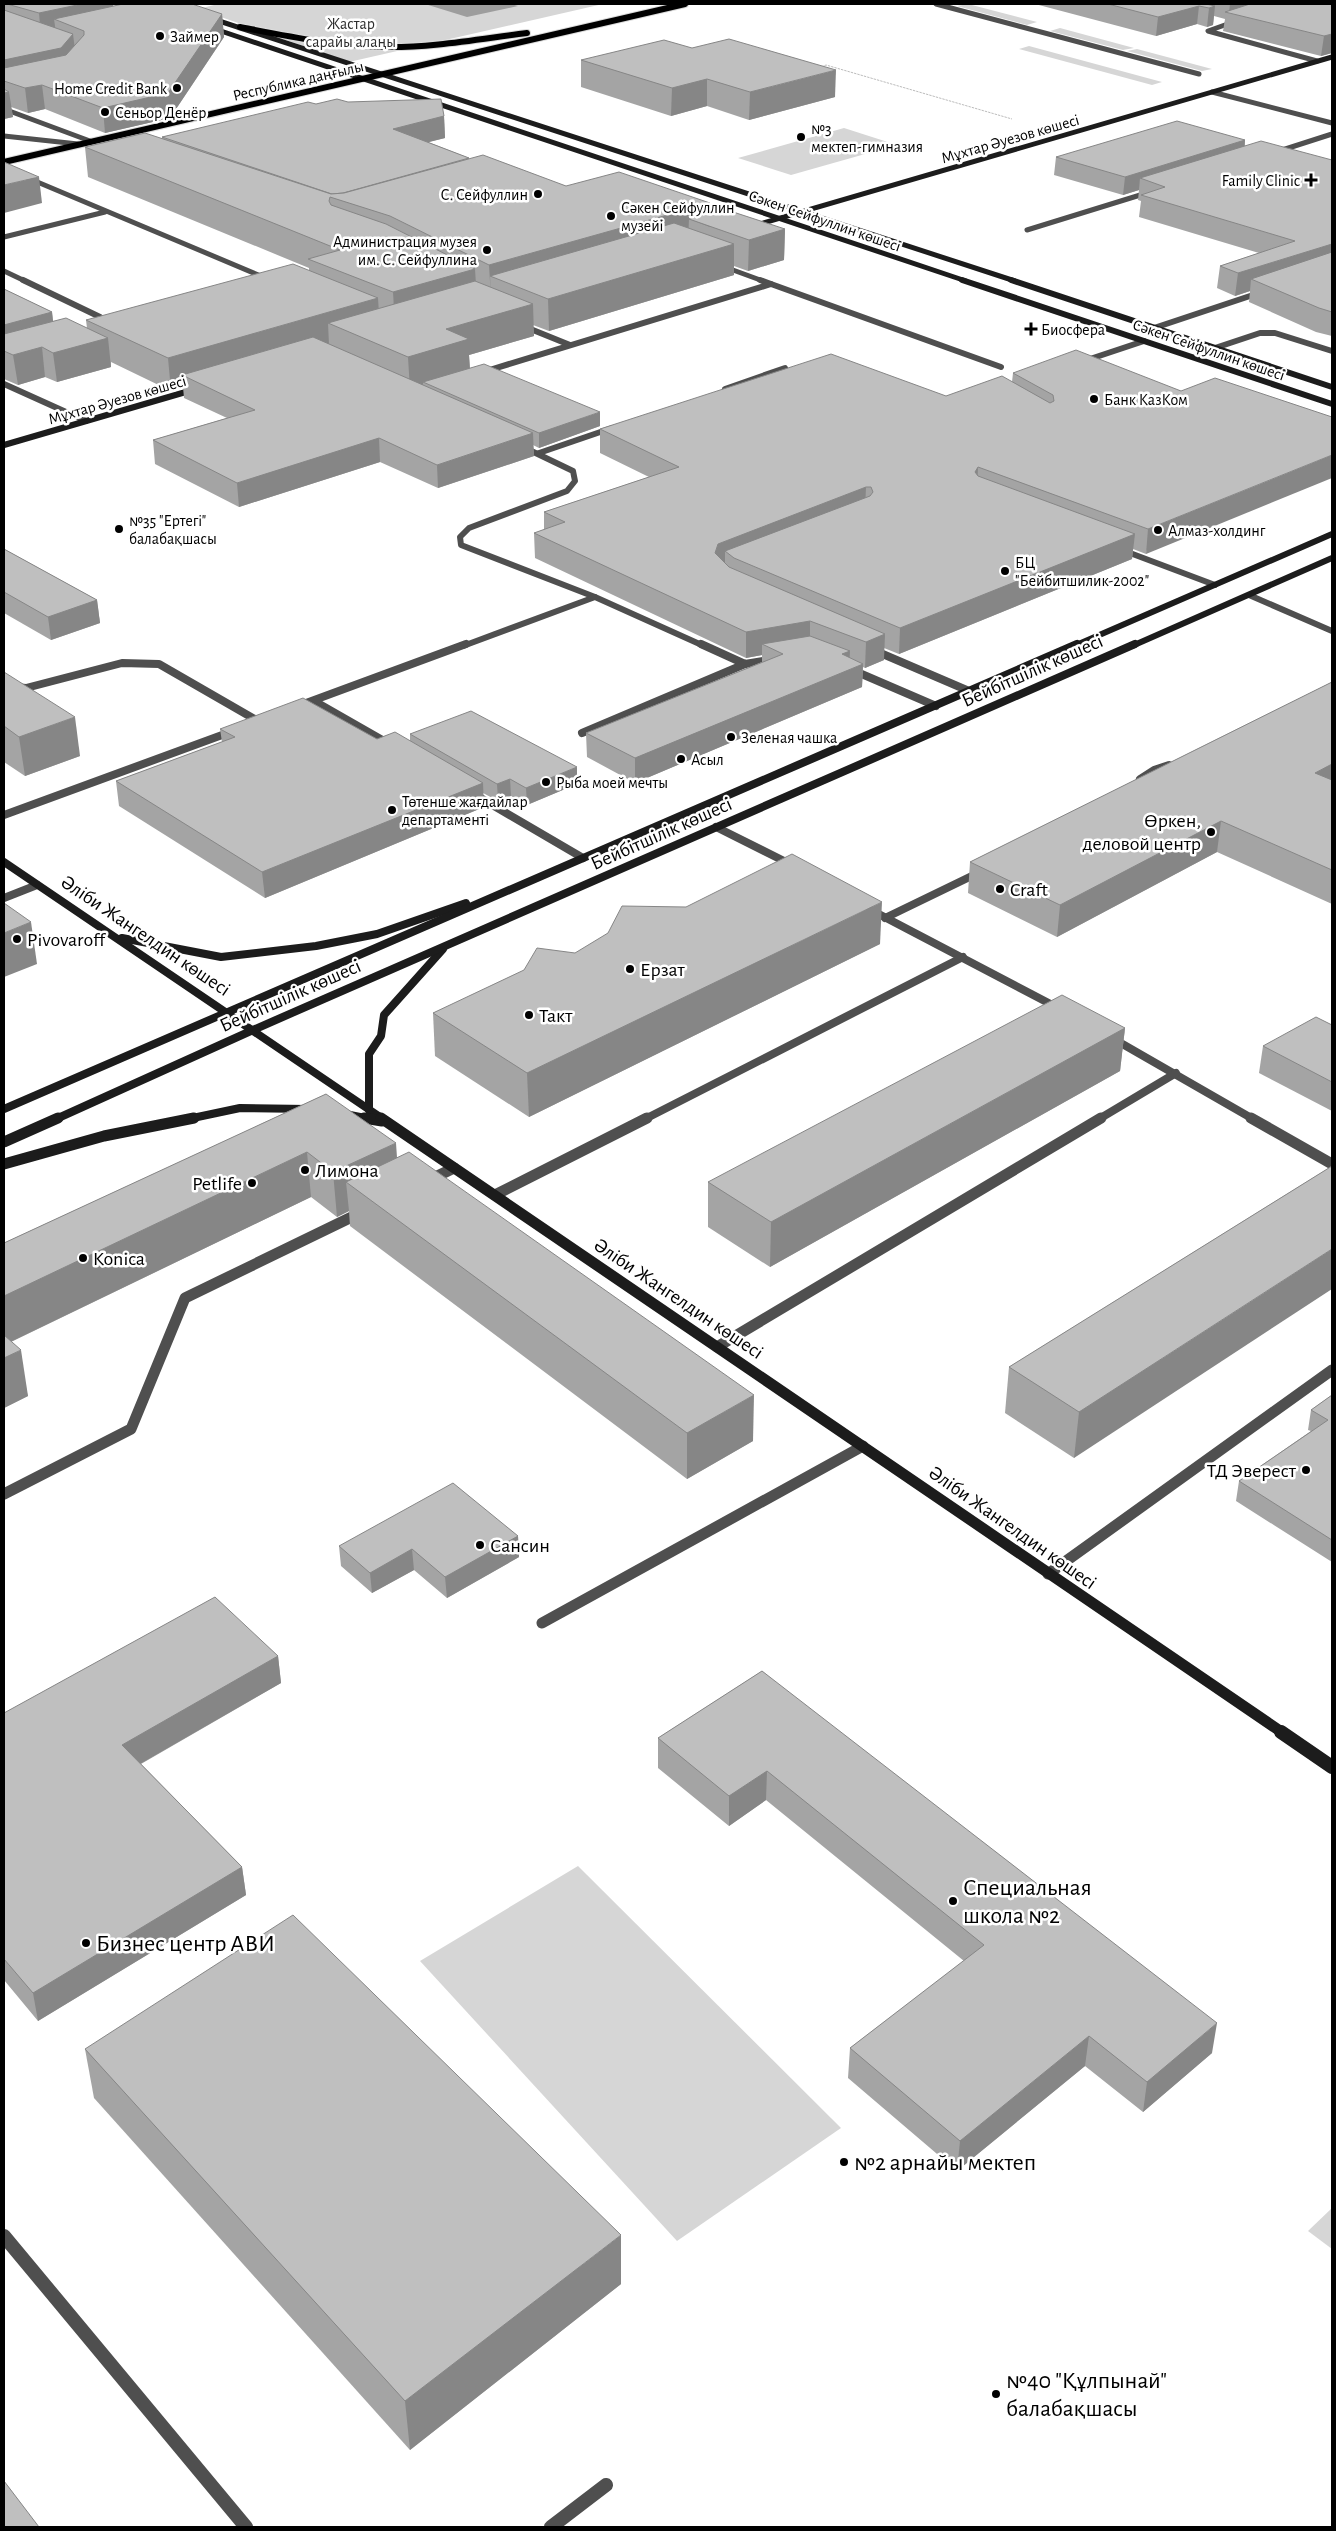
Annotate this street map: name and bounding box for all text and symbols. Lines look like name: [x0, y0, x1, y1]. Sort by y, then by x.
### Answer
park label: Жастар сарайы алаңы: [306, 16, 396, 50]
place label: Займер: [170, 29, 219, 45]
marker: Займер: [154, 30, 166, 42]
street label: Республика даңғылы: [231, 58, 365, 105]
place label: Home Credit Bank: [54, 81, 168, 97]
marker: Home Credit Bank: [171, 82, 183, 94]
place label: Сеньор Денёр: [115, 105, 206, 121]
marker: Сеньор Денёр: [99, 106, 111, 118]
street label: Мұхтар Әуезов көшесі: [939, 112, 1081, 167]
place label: №3 мектеп-гимназия: [811, 121, 923, 155]
marker: №3 мектеп-гимназия: [795, 131, 807, 143]
place label: Family Clinic: [1222, 173, 1300, 190]
marker: Family Clinic: [1304, 173, 1318, 187]
place label: С. Сейфуллин: [441, 187, 528, 204]
street label: Сәкен Сейфуллин көшесі: [746, 187, 903, 255]
marker: С. Сейфуллин: [532, 188, 544, 200]
place label: Сәкен Сейфуллин музейі: [621, 200, 735, 235]
marker: Сәкен Сейфуллин музейі: [605, 210, 617, 222]
place label: Администрация музея им. С. Сейфуллина: [333, 234, 477, 269]
marker: Администрация музея им. С. Сейфуллина: [481, 244, 493, 256]
street label: Сәкен Сейфуллин көшесі: [1130, 316, 1287, 384]
place label: Биосфера: [1041, 322, 1105, 338]
marker: Биосфера: [1025, 323, 1037, 335]
street label: Мұхтар Әуезов көшесі: [46, 373, 188, 428]
place label: Банк КазКом: [1104, 392, 1188, 408]
marker: Банк КазКом: [1088, 393, 1100, 405]
place label: №35 "Ертегі" балабақшасы: [129, 513, 217, 547]
marker: №35 "Ертегі" балабақшасы: [113, 523, 125, 535]
place label: Алмаз-холдинг: [1168, 523, 1266, 539]
marker: Алмаз-холдинг: [1152, 524, 1164, 536]
place label: БЦ "Бейбитшилик-2002": [1015, 555, 1149, 589]
marker: БЦ "Бейбитшилик-2002": [999, 565, 1011, 577]
street label: Бейбітшілік көшесі: [959, 631, 1106, 711]
place label: Зеленая чашка: [741, 730, 837, 746]
marker: Зеленая чашка: [725, 731, 737, 743]
place label: Асыл: [691, 752, 724, 768]
marker: Асыл: [675, 753, 687, 765]
place label: Рыба моей мечты: [556, 775, 668, 791]
marker: Рыба моей мечты: [540, 776, 552, 788]
place label: Төтенше жағдайлар департаменті: [402, 794, 528, 828]
street label: Бейбітшілік көшесі: [588, 794, 735, 874]
marker: Төтенше жағдайлар департаменті: [386, 804, 398, 816]
place label: Өркен, деловой центр: [1082, 811, 1201, 854]
marker: Өркен, деловой центр: [1205, 826, 1217, 838]
street label: Әліби Жангелдин көшесі: [57, 872, 234, 1000]
place label: Craft: [1010, 880, 1049, 900]
marker: Craft: [994, 883, 1006, 895]
place label: Pivovaroff: [27, 930, 106, 950]
marker: Pivovaroff: [11, 933, 23, 945]
street label: Бейбітшілік көшесі: [217, 956, 364, 1036]
place label: Ерзат: [640, 960, 685, 980]
marker: Ерзат: [624, 963, 636, 975]
place label: Такт: [539, 1006, 573, 1026]
marker: Такт: [523, 1009, 535, 1021]
place label: Лимона: [315, 1161, 379, 1181]
marker: Лимона: [299, 1164, 311, 1176]
place label: Petlife: [192, 1174, 242, 1194]
marker: Petlife: [246, 1177, 258, 1189]
street label: Әліби Жангелдин көшесі: [590, 1235, 767, 1363]
place label: Konica: [93, 1249, 145, 1269]
marker: Konica: [77, 1252, 89, 1264]
place label: ТД Эверест: [1207, 1461, 1297, 1481]
street label: Әліби Жангелдин көшесі: [925, 1462, 1100, 1593]
marker: ТД Эверест: [1300, 1464, 1312, 1476]
place label: Сансин: [490, 1536, 550, 1556]
marker: Сансин: [474, 1539, 486, 1551]
place label: Специальная школа №2: [963, 1876, 1092, 1928]
marker: Специальная школа №2: [947, 1895, 959, 1907]
place label: Бизнес центр АВИ: [96, 1932, 275, 1956]
marker: Бизнес центр АВИ: [80, 1937, 92, 1949]
place label: №2 арнайы мектеп: [854, 2151, 1036, 2175]
marker: №2 арнайы мектеп: [838, 2156, 850, 2168]
place label: №40 "Құлпынай" балабақшасы: [1006, 2369, 1167, 2421]
marker: №40 "Құлпынай" балабақшасы: [990, 2388, 1002, 2400]

